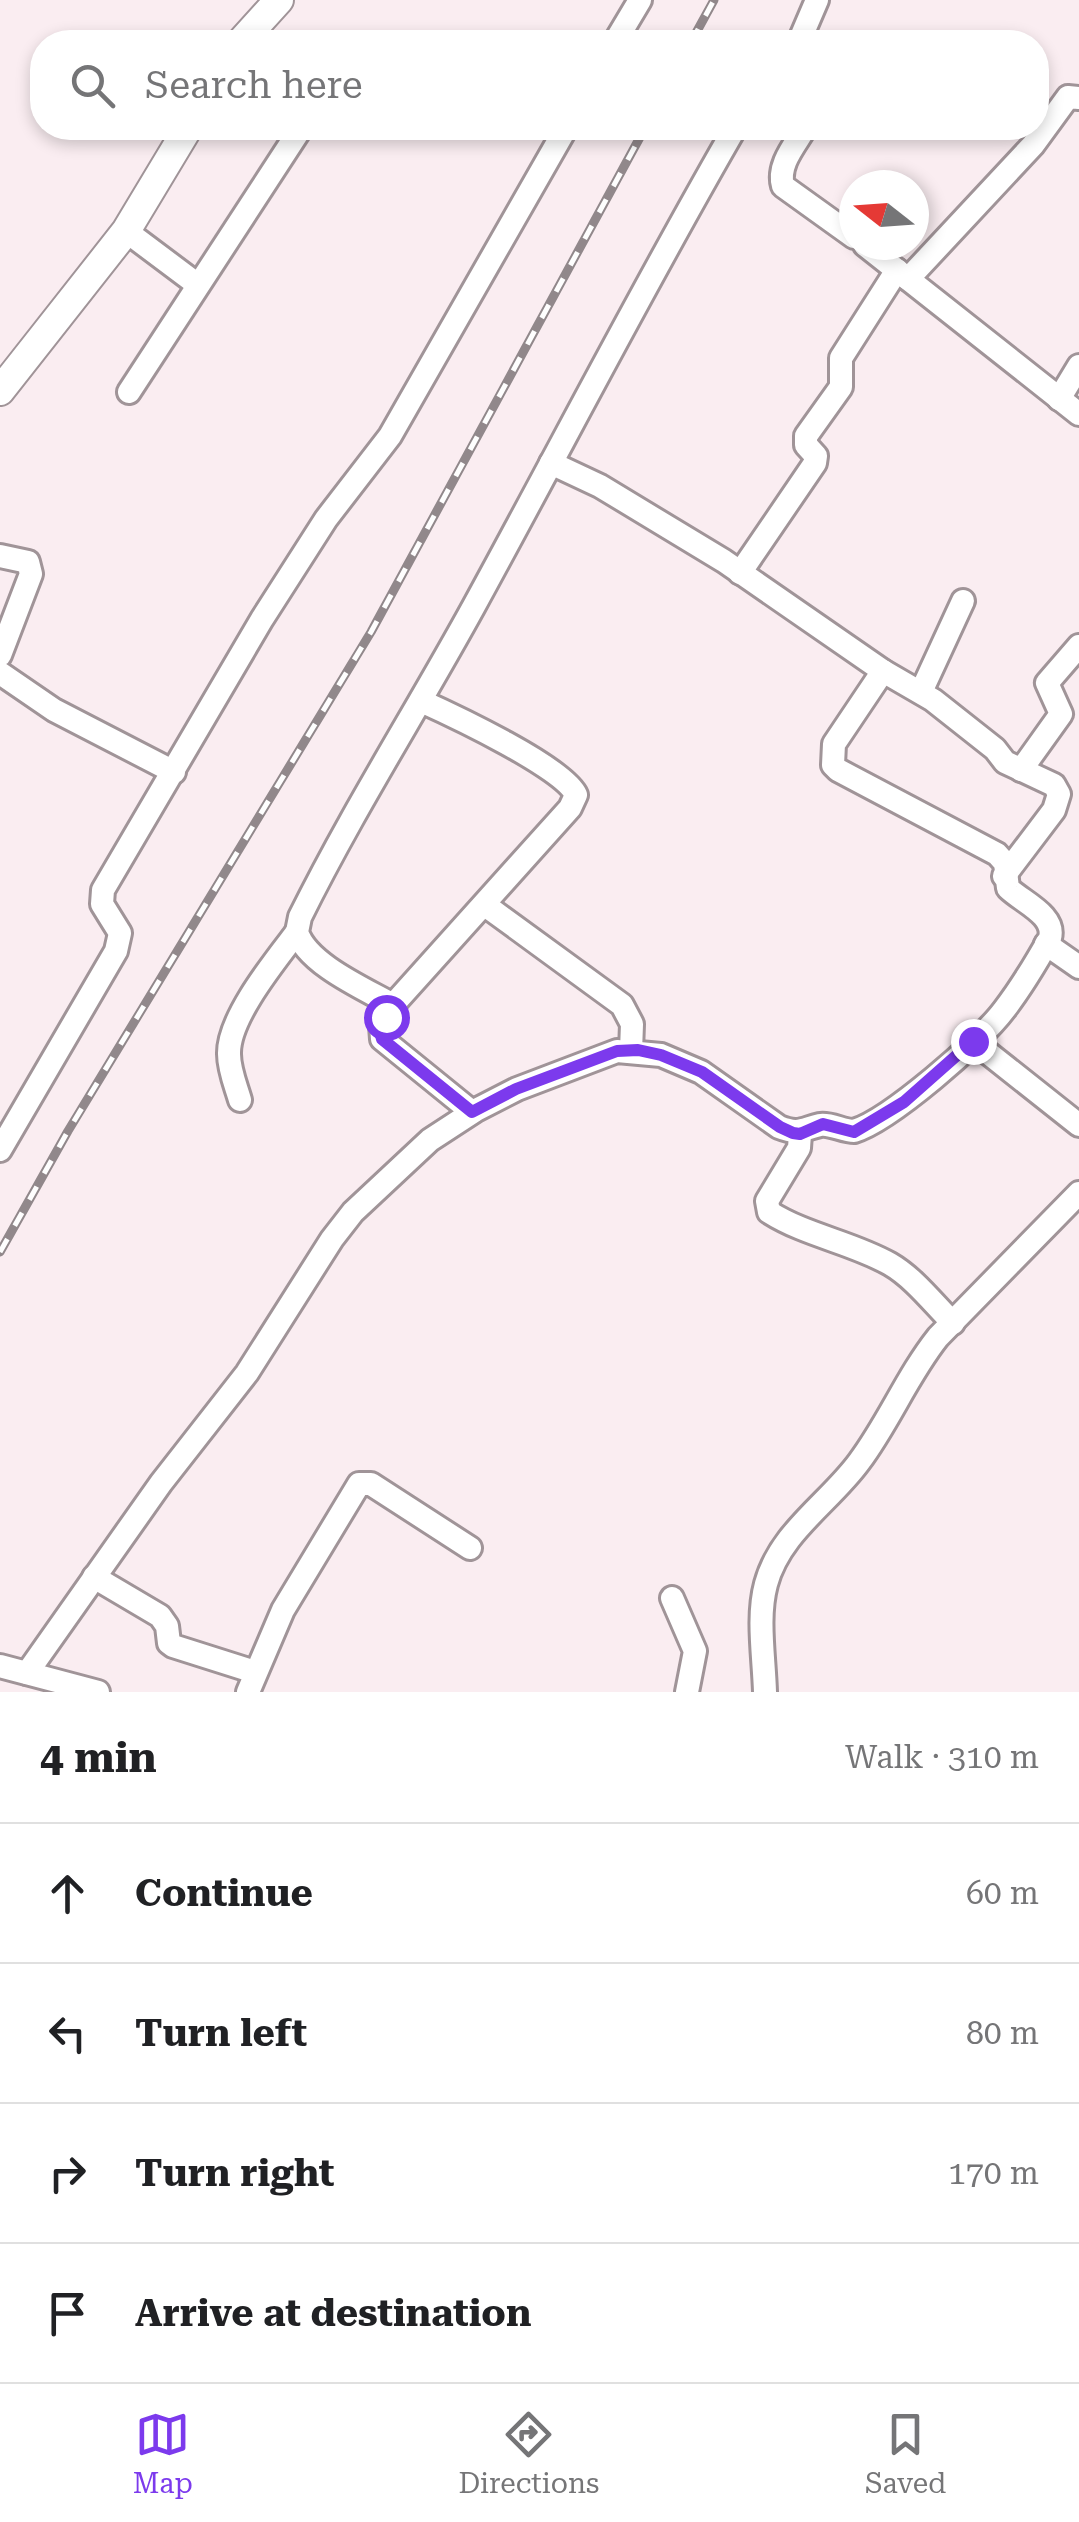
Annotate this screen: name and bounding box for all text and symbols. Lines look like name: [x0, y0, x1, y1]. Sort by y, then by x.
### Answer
search box: [30, 30, 1049, 140]
icon: search: [65, 58, 120, 113]
text: Search here: [145, 63, 363, 107]
north arrow: [839, 170, 929, 260]
route start: [364, 995, 410, 1041]
route end: [951, 1019, 997, 1065]
text: 4 min: [40, 1733, 157, 1782]
text: Walk · 310 m: [845, 1738, 1039, 1776]
icon: ahead: [40, 1866, 95, 1921]
text: Continue: [135, 1871, 313, 1915]
text: 60 m: [966, 1874, 1039, 1912]
icon: left: [40, 2006, 95, 2061]
text: Turn left: [135, 2011, 307, 2055]
text: 80 m: [966, 2014, 1039, 2052]
icon: right: [40, 2146, 95, 2201]
text: Turn right: [135, 2151, 334, 2195]
text: 170 m: [948, 2154, 1039, 2192]
icon: arrive: [40, 2286, 95, 2341]
text: Arrive at destination: [135, 2291, 531, 2335]
tab: Map: [133, 2407, 193, 2500]
tab: Directions: [458, 2407, 599, 2500]
tab: Saved: [865, 2407, 946, 2500]

